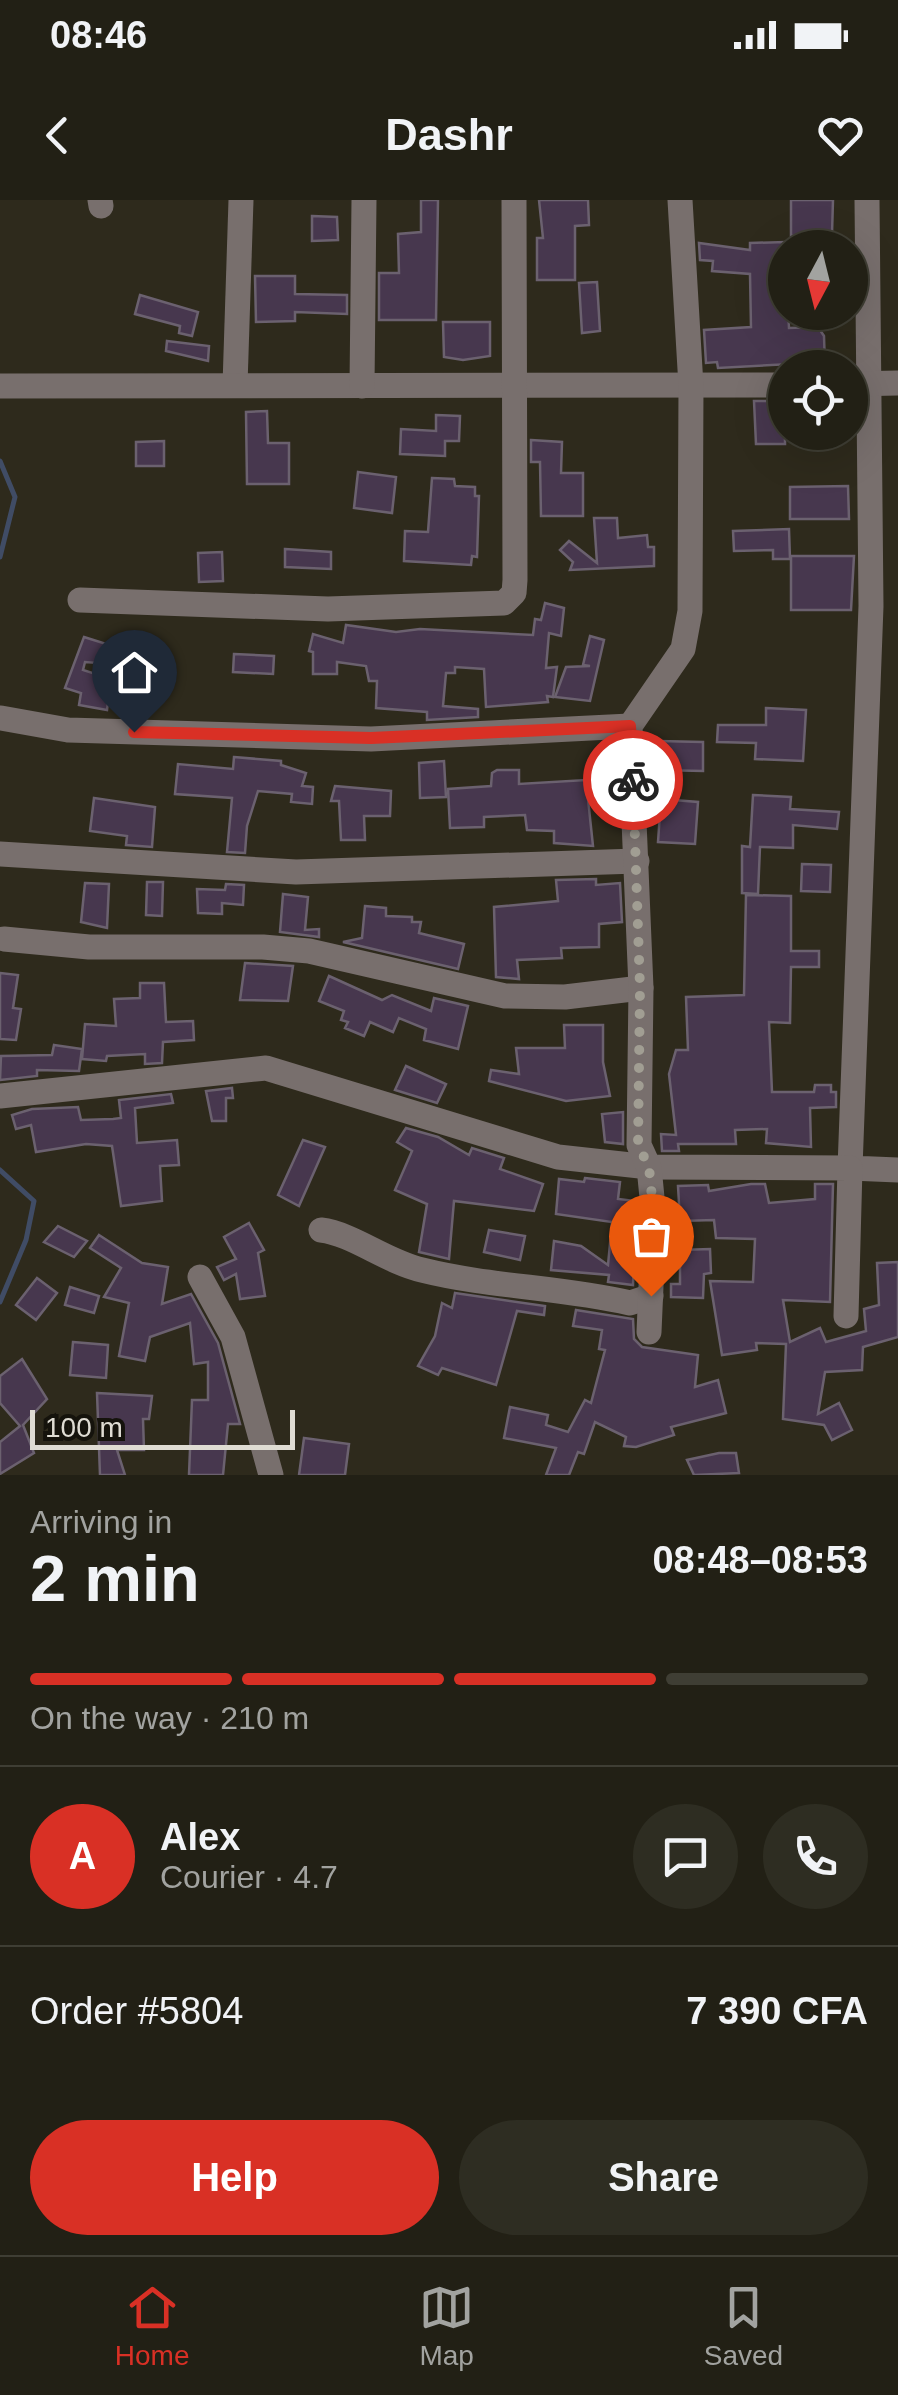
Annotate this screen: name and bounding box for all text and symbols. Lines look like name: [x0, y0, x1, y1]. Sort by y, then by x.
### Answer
text: 08:46: [50, 14, 147, 56]
icon: back: [30, 108, 85, 163]
icon: heart: [813, 108, 868, 163]
text: Dashr: [385, 109, 513, 160]
north arrow: [768, 230, 868, 330]
map controls: [768, 230, 868, 450]
button: locate: [768, 350, 868, 450]
pin: [92, 630, 177, 733]
icon: home: [107, 645, 162, 700]
courier: [583, 730, 683, 830]
icon: bike: [606, 753, 661, 808]
pin: [609, 1194, 694, 1297]
icon: bag: [624, 1209, 679, 1264]
scale bar: [30, 1405, 295, 1450]
text: 100 m: [45, 1412, 123, 1443]
text: Arriving in: [30, 1504, 172, 1540]
text: 08:48–08:53: [652, 1539, 868, 1581]
text: 2 min: [30, 1542, 200, 1615]
text: On the way · 210 m: [30, 1700, 309, 1736]
button: chat: [633, 1804, 738, 1909]
button: phone: [763, 1804, 868, 1909]
text: Alex: [160, 1816, 240, 1858]
text: A: [69, 1835, 96, 1877]
text: Courier · 4.7: [160, 1859, 338, 1895]
text: Order #5804: [30, 1990, 243, 2032]
text: 7 390 CFA: [686, 1990, 868, 2032]
button: Help: [30, 2120, 439, 2235]
button: Share: [459, 2120, 868, 2235]
tab: Home: [115, 2280, 190, 2372]
tab: Map: [419, 2280, 474, 2372]
tab: Saved: [704, 2280, 783, 2372]

